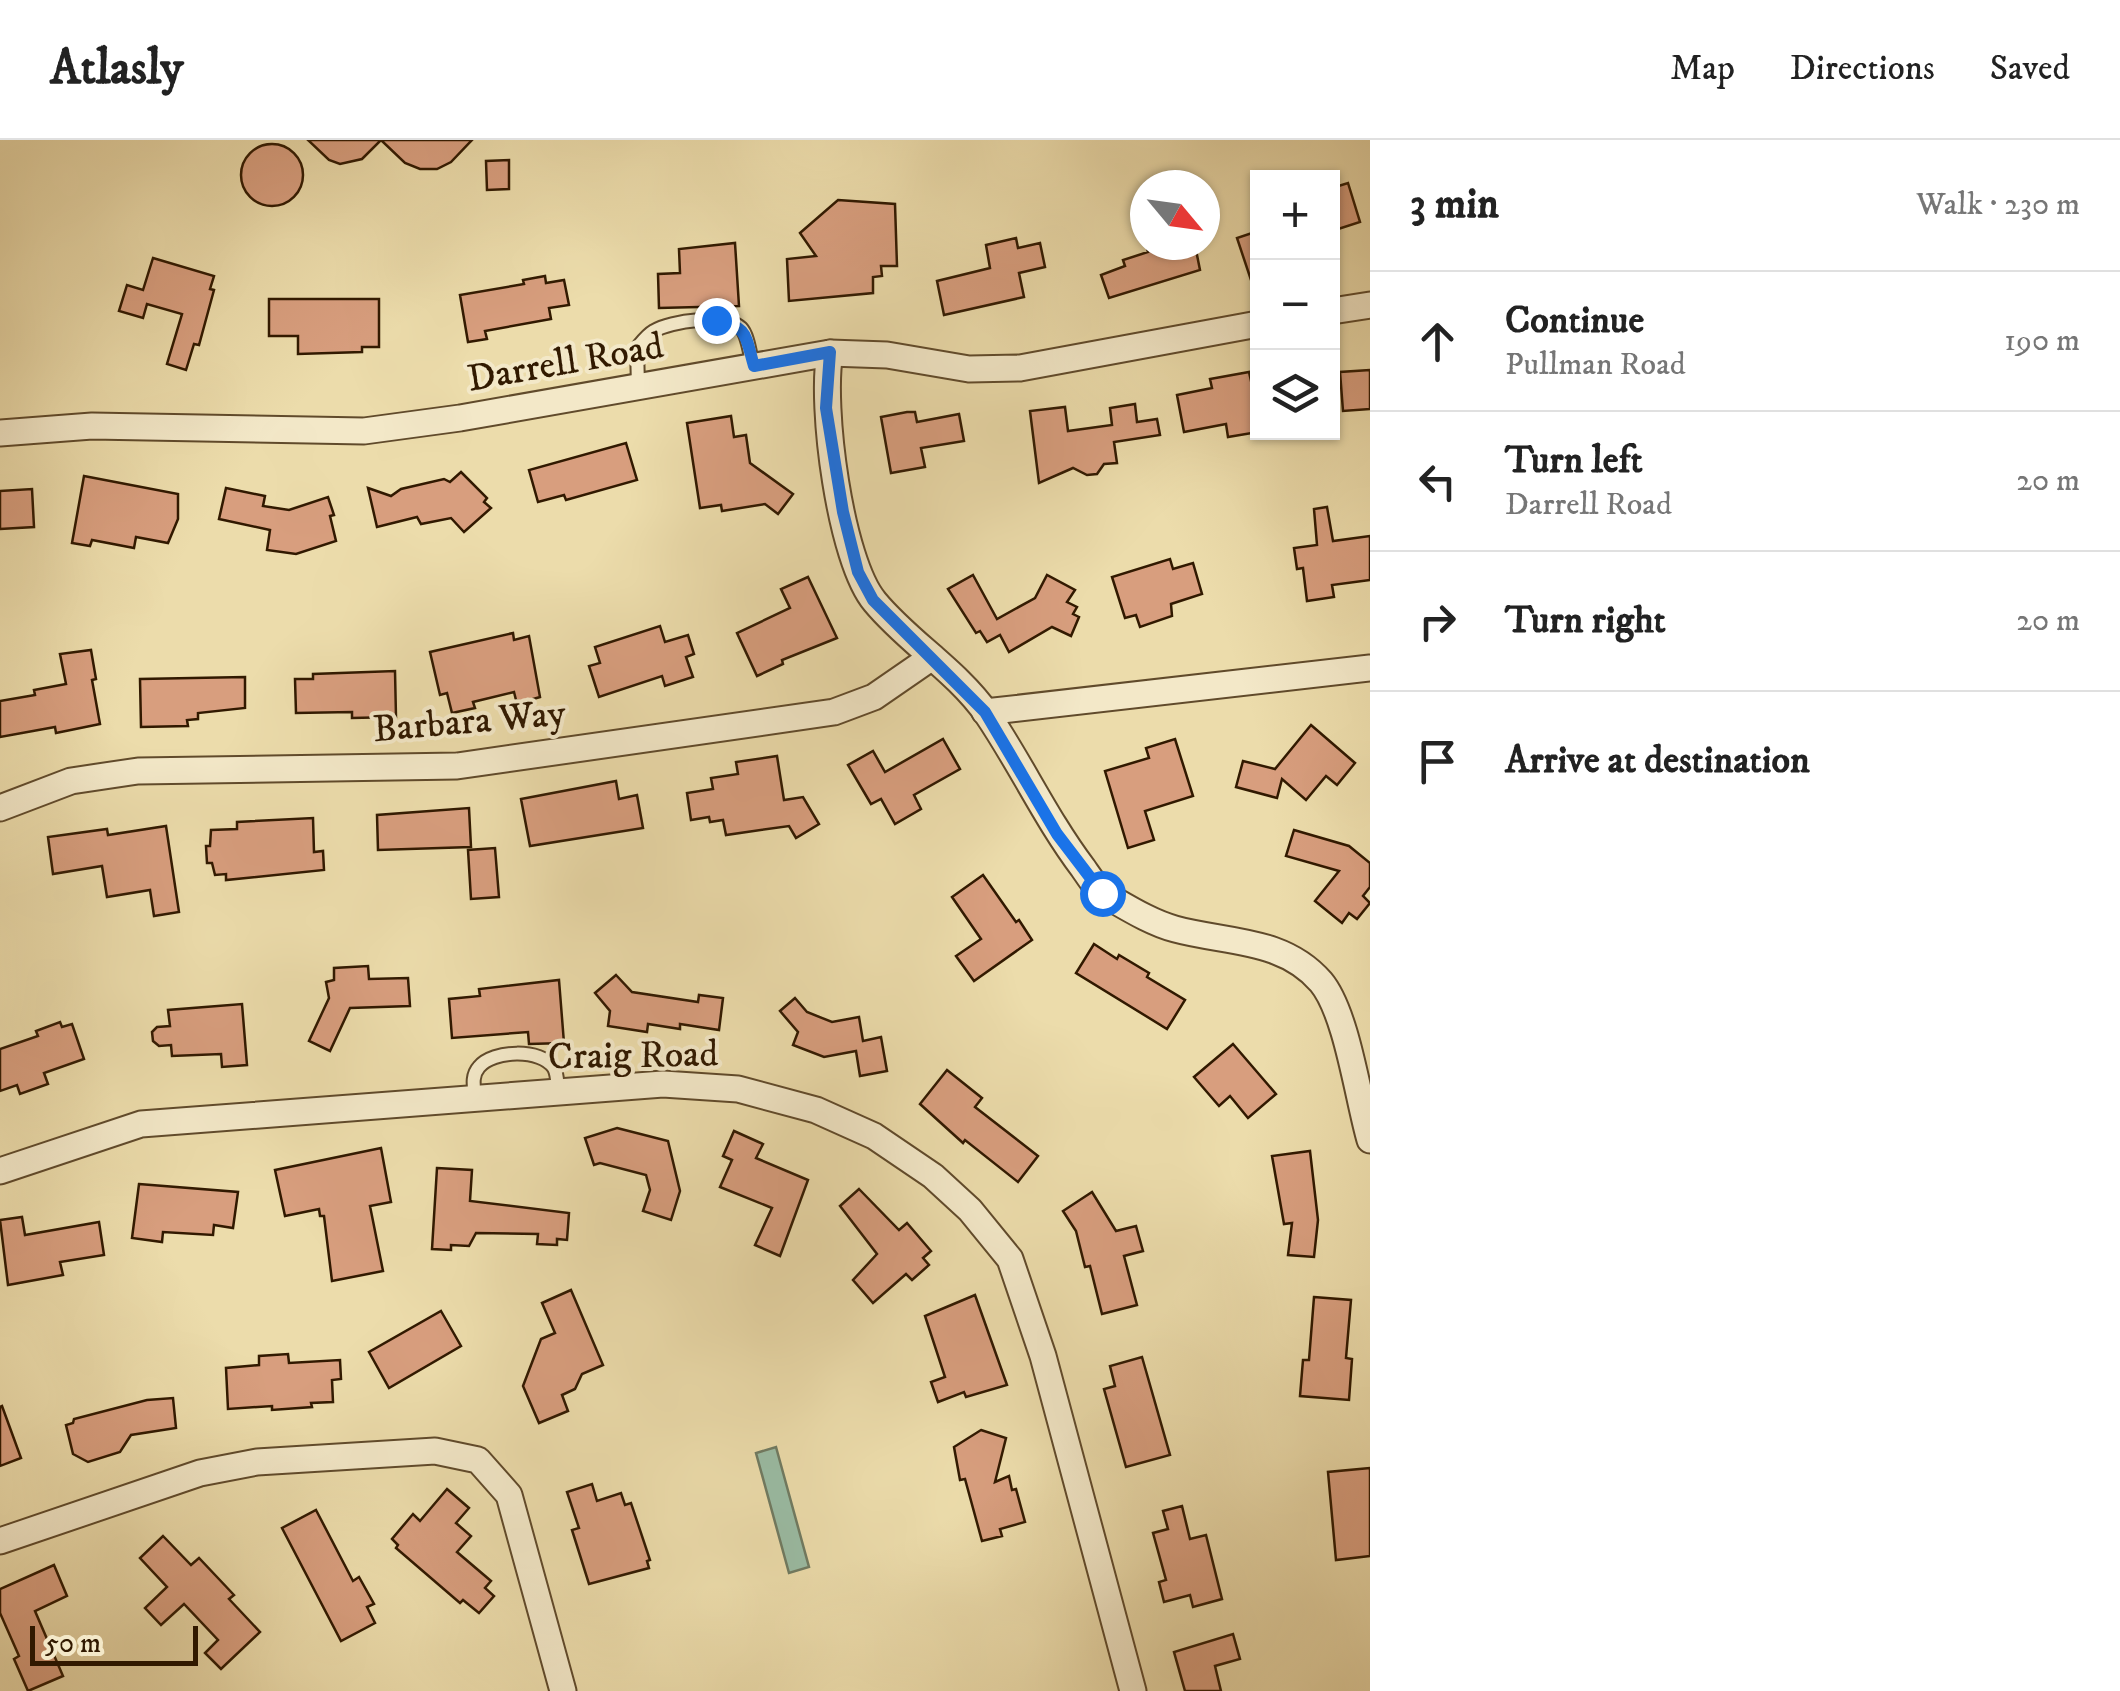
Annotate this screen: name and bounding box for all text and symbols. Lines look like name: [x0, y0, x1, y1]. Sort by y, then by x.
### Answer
text: Atlasly: [50, 39, 183, 99]
text: Map: [1670, 47, 1735, 91]
text: Directions: [1790, 47, 1935, 91]
text: Saved: [1990, 47, 2070, 91]
north arrow: [1130, 170, 1220, 260]
map controls: [1250, 170, 1340, 440]
button: +: [1250, 170, 1340, 260]
text: 3 min: [1410, 179, 1499, 231]
text: Walk · 230 m: [1916, 185, 2080, 225]
button: −: [1250, 260, 1340, 350]
text: Continue: [1505, 297, 1644, 345]
route end: [694, 298, 740, 344]
icon: ahead: [1410, 314, 1465, 369]
text: 190 m: [2004, 321, 2080, 361]
street label: Darrell Road: [464, 322, 667, 404]
text: Pullman Road: [1505, 345, 1686, 385]
button: layers: [1250, 350, 1340, 440]
text: Turn left: [1505, 437, 1643, 485]
icon: left: [1410, 454, 1465, 509]
text: 20 m: [2016, 461, 2080, 501]
text: Darrell Road: [1505, 485, 1672, 525]
icon: right: [1410, 594, 1465, 649]
text: Turn right: [1505, 597, 1666, 645]
text: 20 m: [2016, 601, 2080, 641]
street label: Barbara Way: [371, 690, 568, 754]
icon: arrive: [1410, 734, 1465, 789]
text: Arrive at destination: [1505, 737, 1810, 785]
route start: [1080, 871, 1126, 917]
street label: Craig Road: [547, 1031, 719, 1081]
scale bar: [30, 1621, 198, 1666]
text: 50 m: [45, 1626, 101, 1661]

